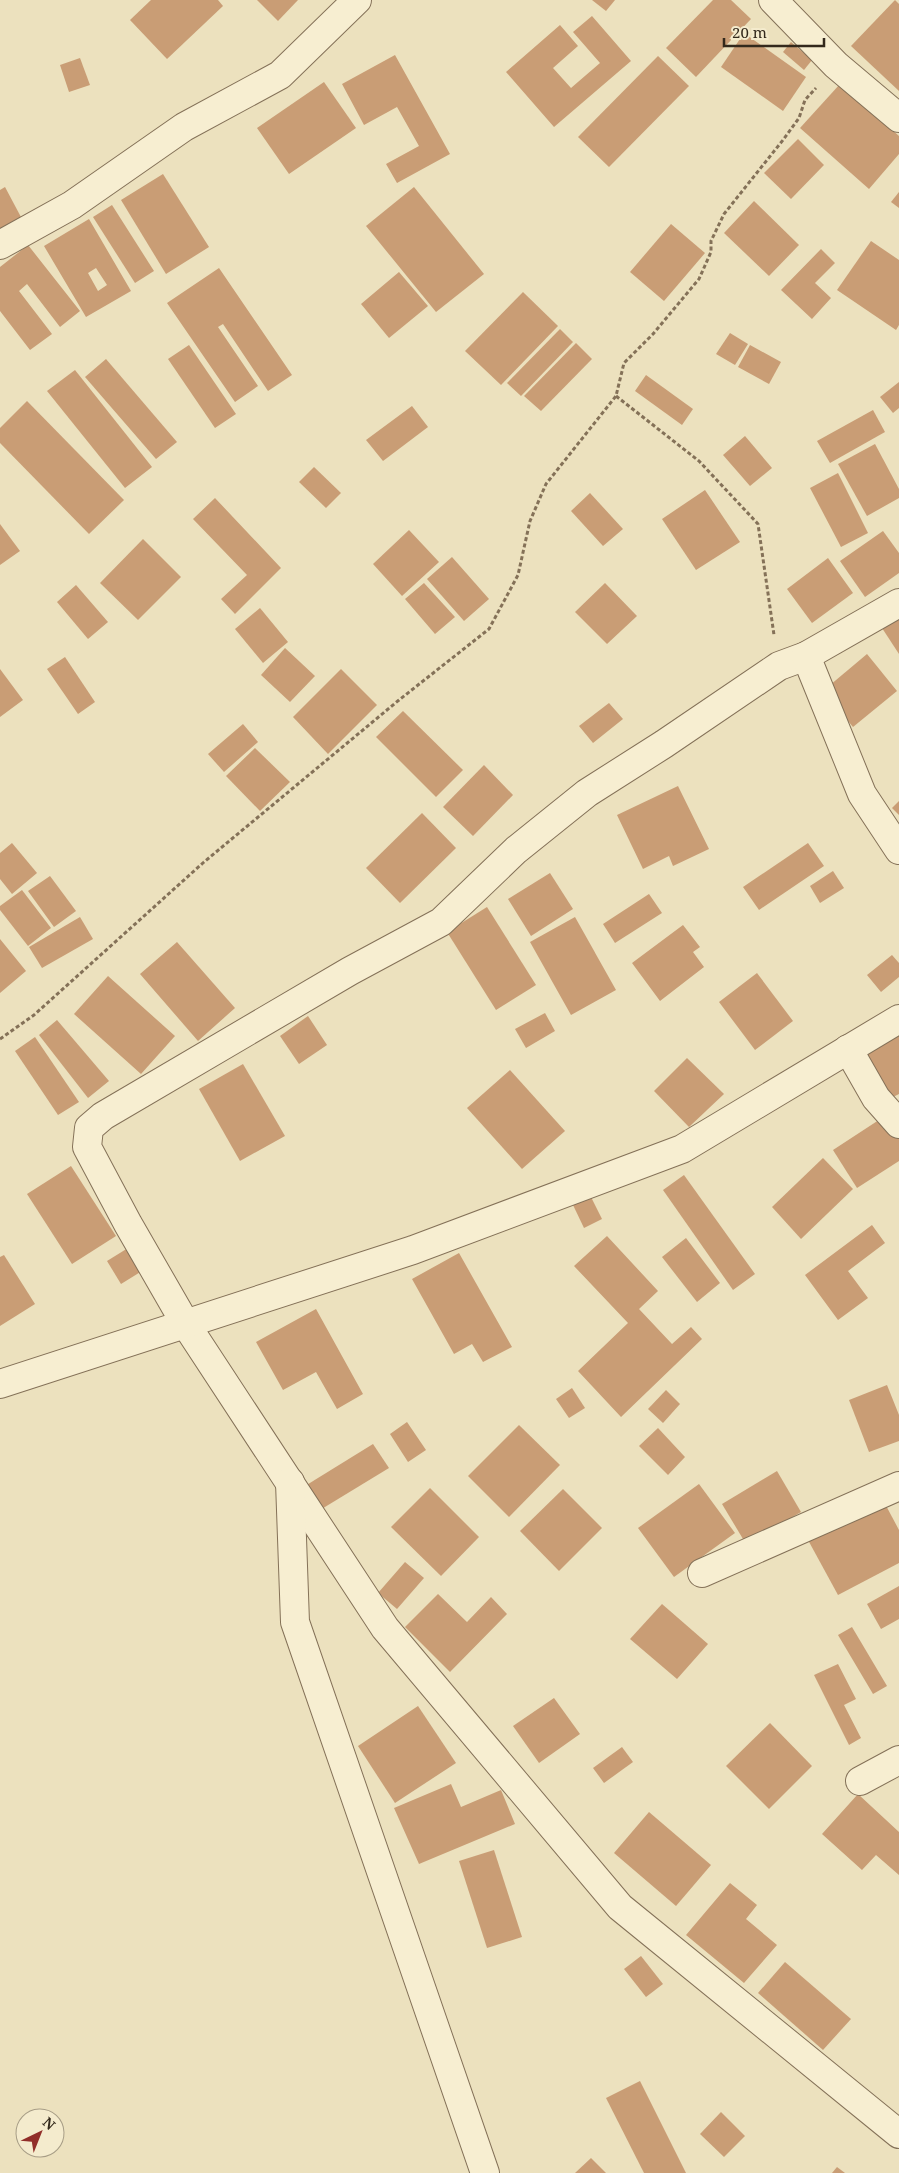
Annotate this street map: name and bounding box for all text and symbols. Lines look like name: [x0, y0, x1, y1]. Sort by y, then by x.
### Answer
scale bar: [724, 15, 824, 47]
text: 20 m: [732, 22, 767, 42]
north arrow: [15, 2108, 65, 2158]
text: N: [39, 2112, 60, 2134]

